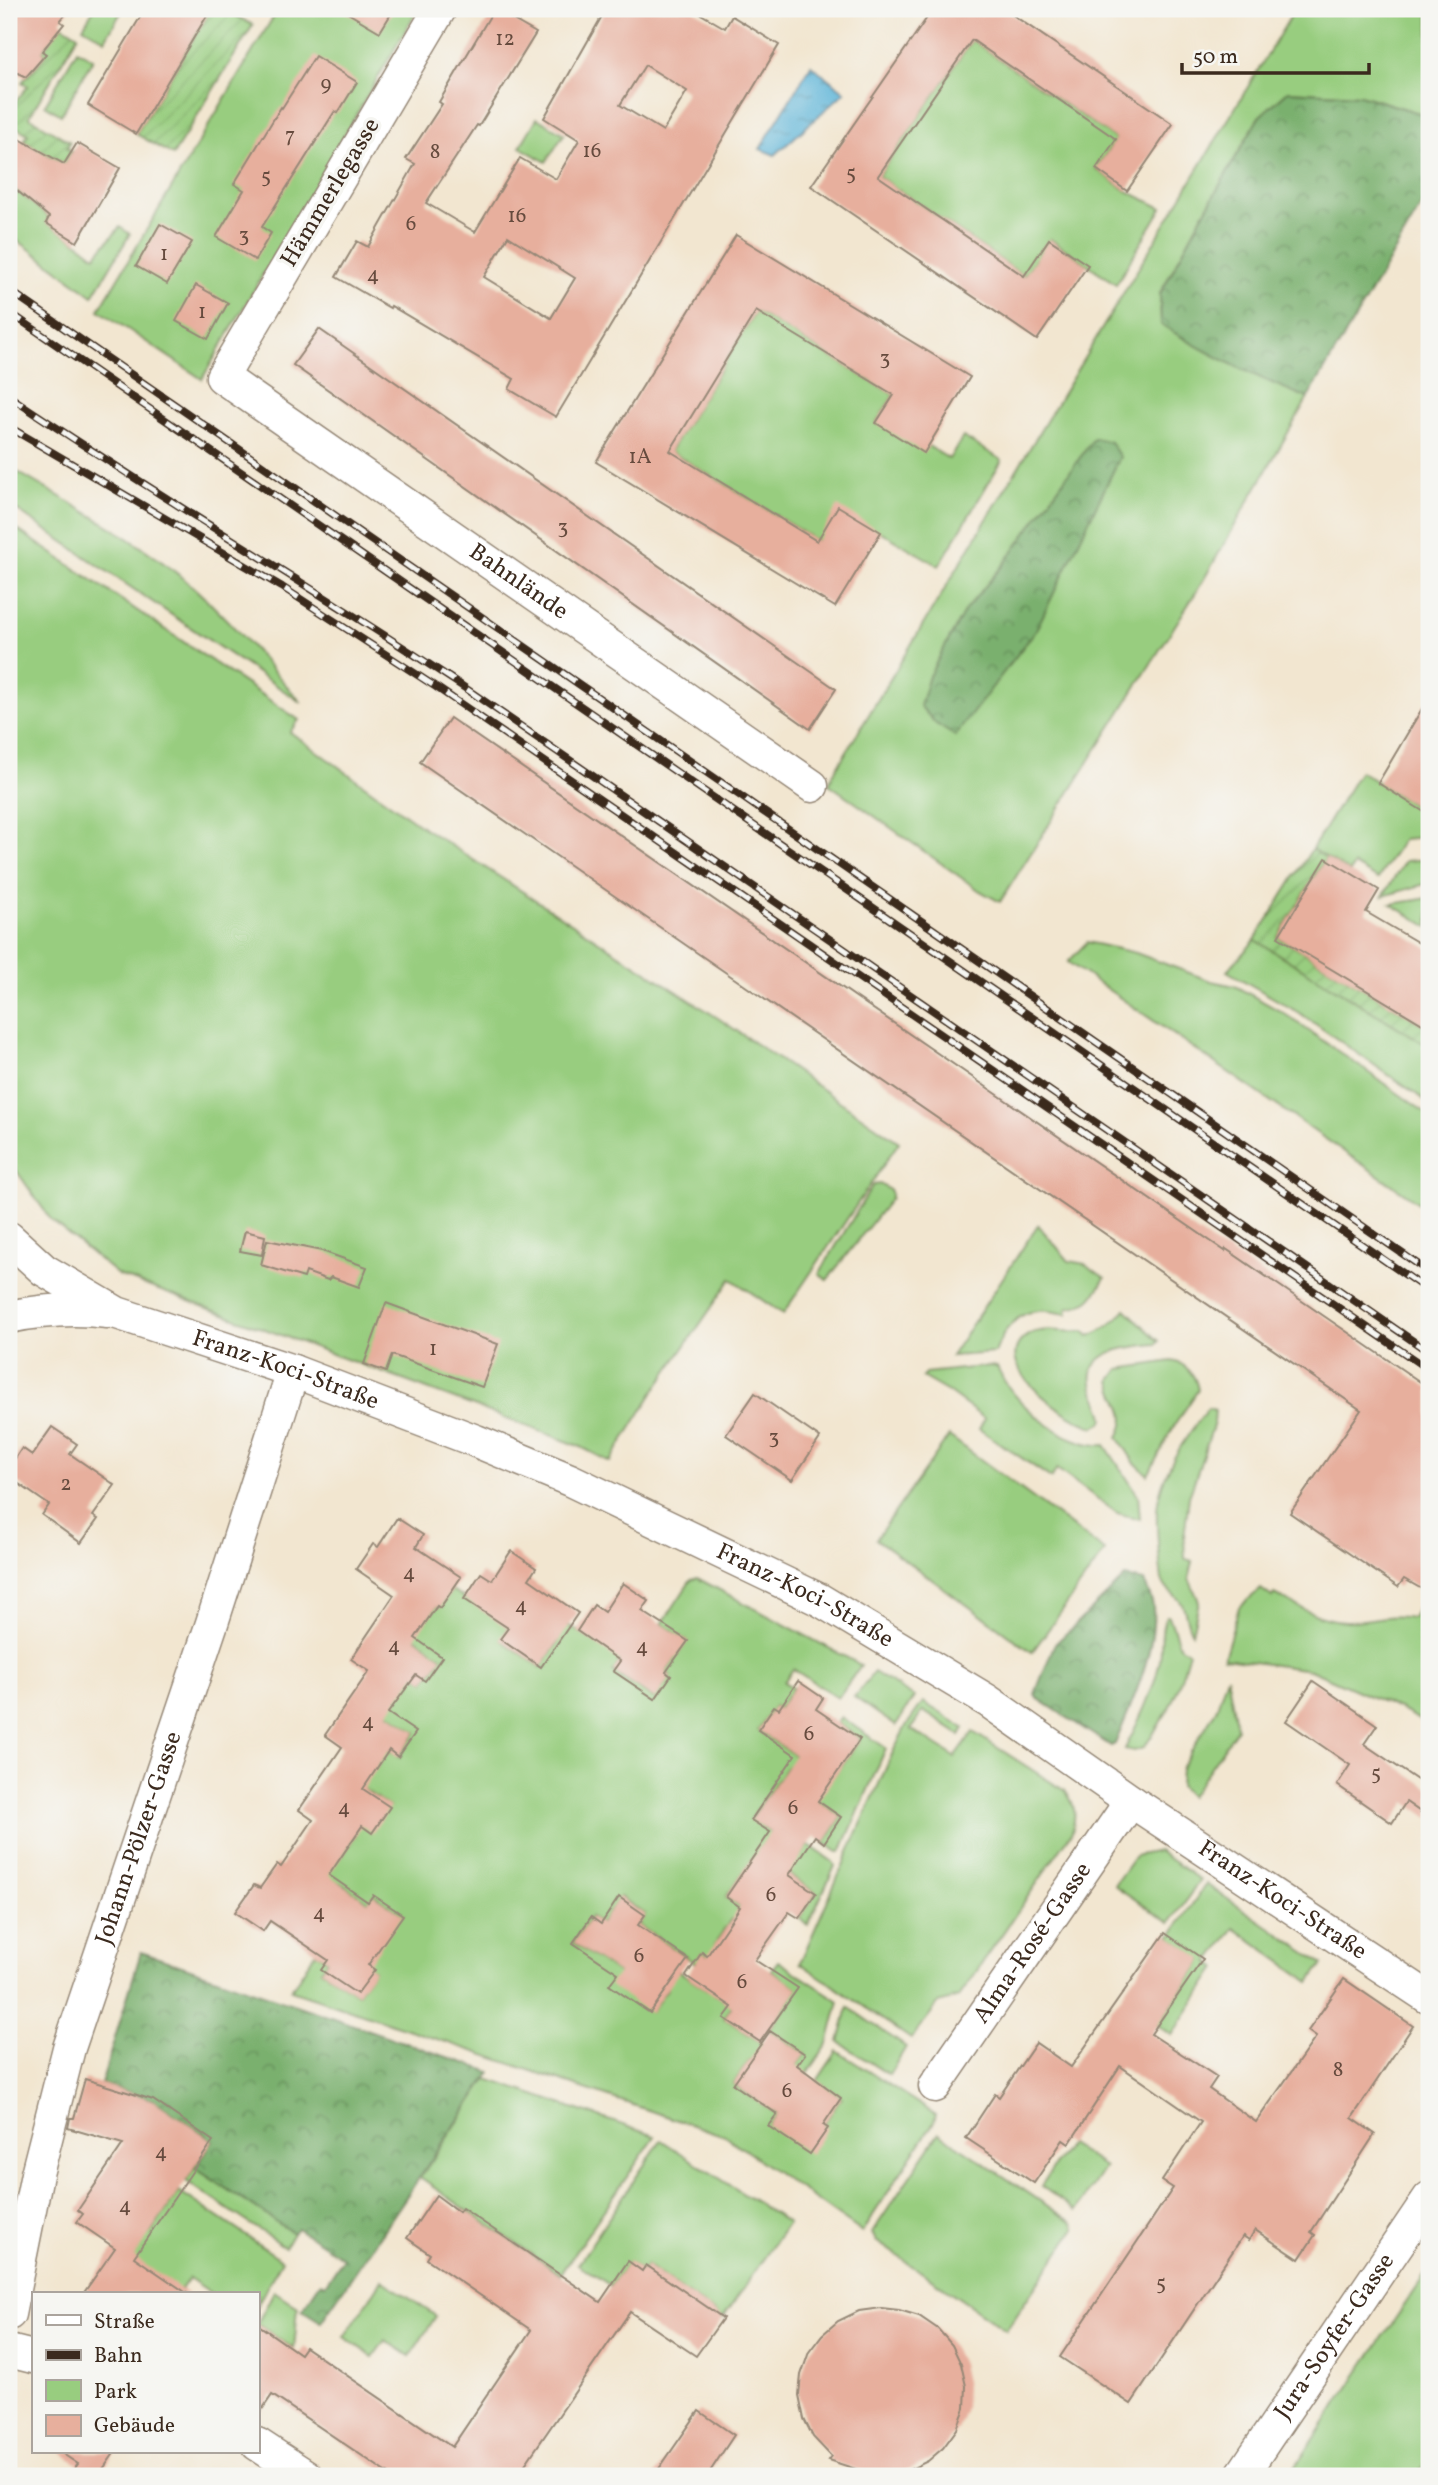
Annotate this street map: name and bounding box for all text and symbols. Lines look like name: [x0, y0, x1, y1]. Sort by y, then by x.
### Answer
house number: 12: [495, 25, 515, 54]
scale bar: [1182, 32, 1370, 76]
text: 50 m: [1193, 43, 1238, 72]
house number: 9: [321, 70, 332, 99]
street label: Hämmerlegasse: [273, 112, 389, 274]
house number: 7: [285, 122, 295, 151]
house number: 16: [583, 137, 601, 166]
house number: 8: [430, 138, 440, 167]
house number: 5: [846, 159, 856, 188]
house number: 5: [261, 162, 271, 191]
house number: 16: [508, 202, 526, 231]
house number: 6: [406, 210, 416, 239]
house number: 3: [239, 221, 249, 250]
house number: 1: [160, 240, 168, 269]
house number: 4: [367, 261, 379, 290]
house number: 1: [198, 298, 206, 327]
house number: 3: [880, 344, 890, 373]
house number: 1A: [629, 443, 652, 472]
house number: 3: [558, 513, 568, 542]
street label: Bahnlände: [462, 536, 575, 629]
street label: Franz-Koci-Straße: [187, 1322, 384, 1419]
house number: 1: [429, 1335, 437, 1364]
house number: 3: [769, 1423, 779, 1452]
house number: 2: [60, 1470, 72, 1499]
street label: Franz-Koci-Straße: [710, 1536, 900, 1657]
house number: 4: [403, 1559, 415, 1588]
house number: 4: [515, 1592, 527, 1621]
house number: 4: [388, 1632, 400, 1661]
house number: 4: [636, 1633, 648, 1662]
house number: 4: [362, 1708, 374, 1737]
house number: 6: [804, 1720, 814, 1749]
street label: Johann-Pölzer-Gasse: [88, 1727, 191, 1950]
house number: 5: [1371, 1759, 1381, 1788]
house number: 4: [338, 1794, 350, 1823]
house number: 6: [788, 1794, 798, 1823]
street label: Franz-Koci-Straße: [1191, 1833, 1373, 1969]
street label: Alma-Rosé-Gasse: [965, 1856, 1101, 2031]
house number: 6: [766, 1881, 776, 1910]
house number: 4: [313, 1899, 325, 1928]
house number: 6: [634, 1942, 644, 1971]
house number: 6: [737, 1968, 747, 1997]
house number: 8: [1333, 2056, 1343, 2085]
house number: 6: [782, 2077, 792, 2106]
house number: 4: [155, 2138, 167, 2167]
house number: 4: [119, 2192, 131, 2221]
street label: Jura-Soyfer-Gasse: [1267, 2247, 1404, 2427]
house number: 5: [1156, 2269, 1166, 2298]
legend: [32, 2292, 259, 2454]
text: Straße: [94, 2308, 155, 2337]
text: Bahn: [94, 2342, 143, 2371]
text: Park: [94, 2378, 137, 2407]
text: Gebäude: [94, 2412, 175, 2441]

